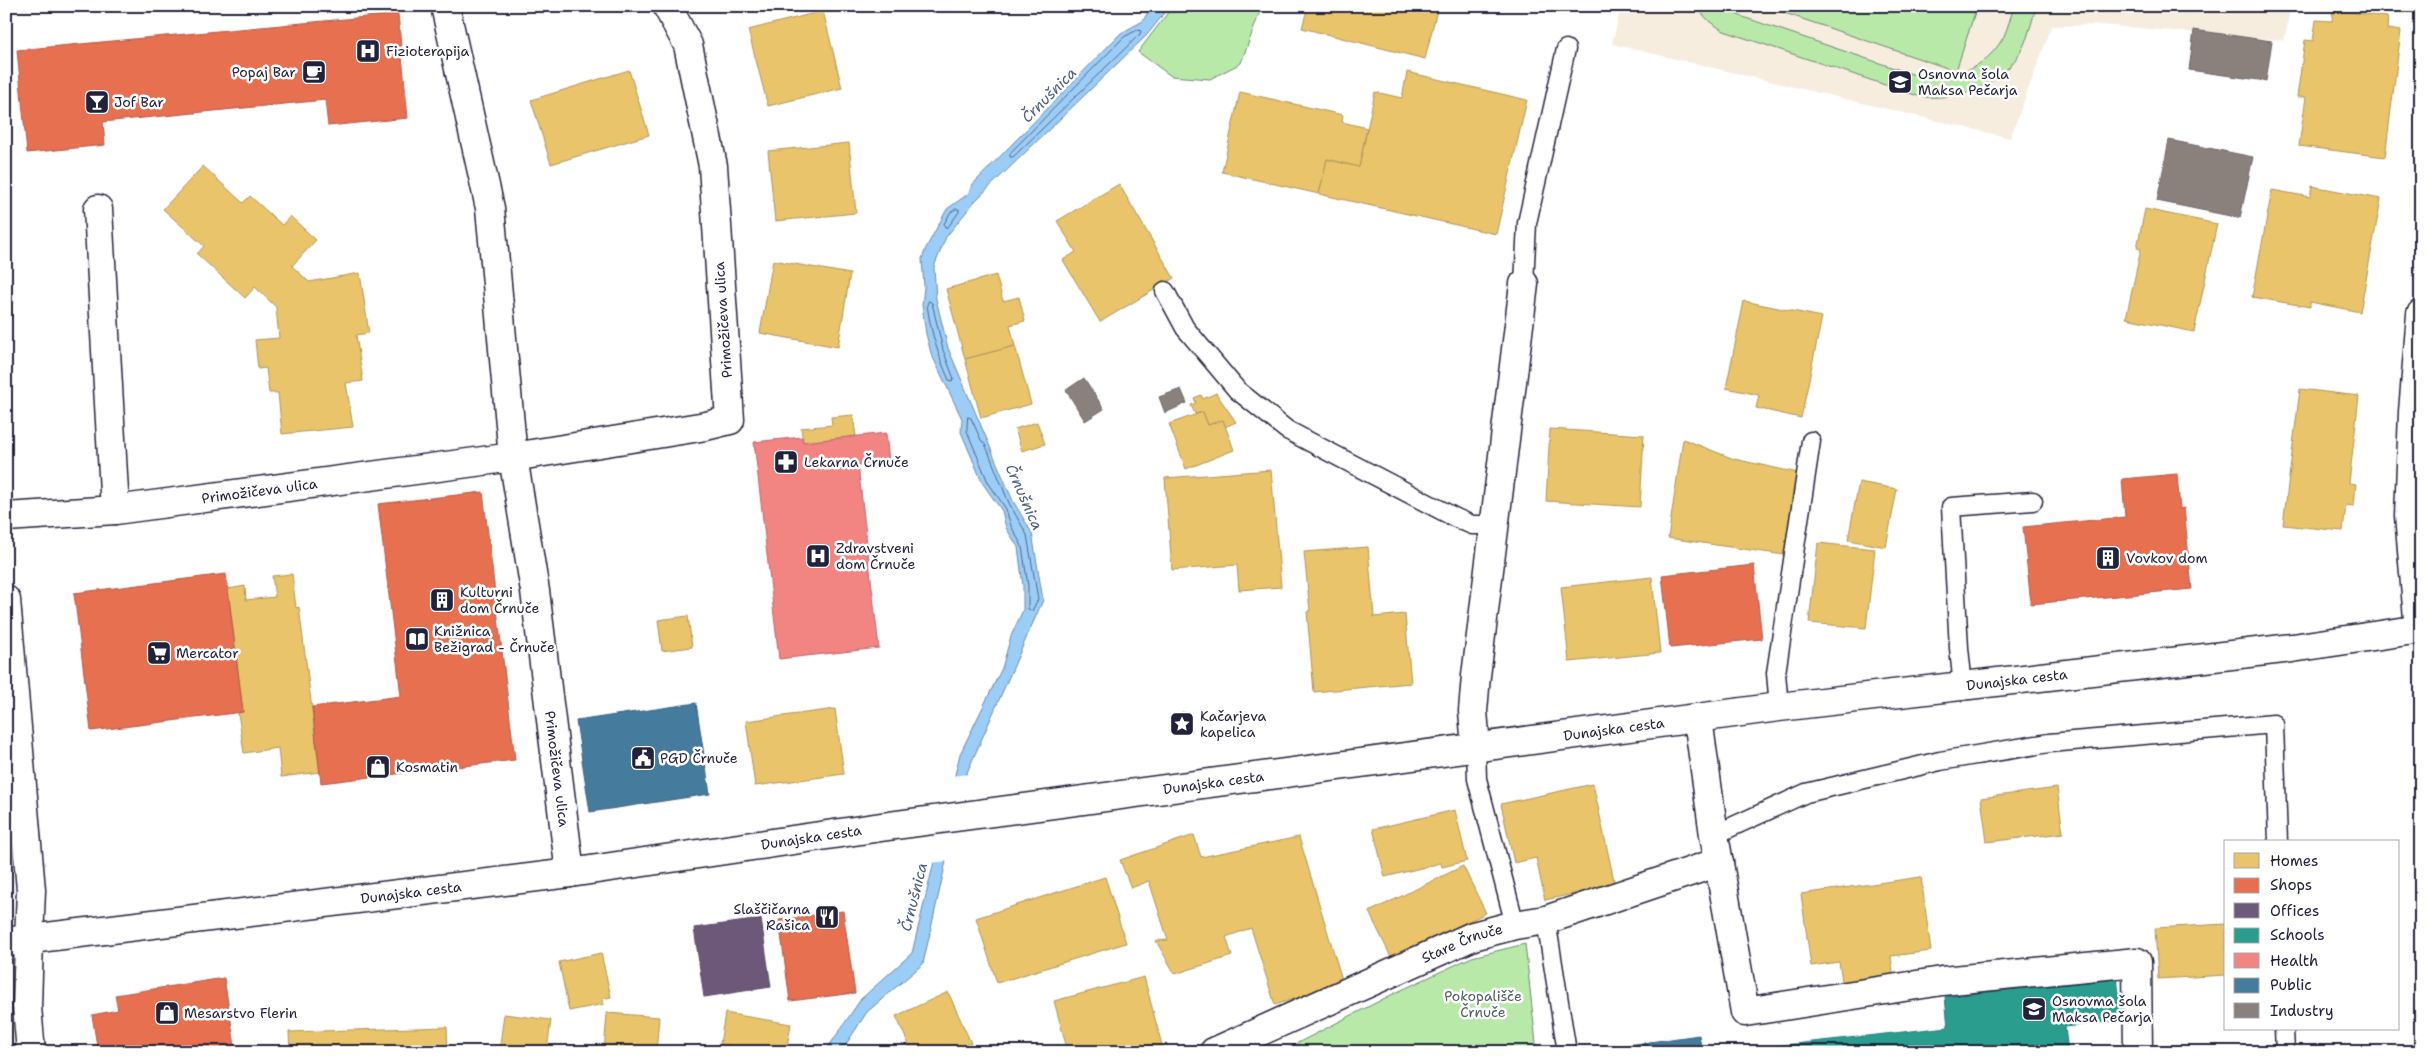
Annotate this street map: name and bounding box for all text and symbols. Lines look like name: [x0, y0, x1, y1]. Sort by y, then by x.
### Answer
hospital icon: Fizioterapija: [355, 38, 381, 64]
place label: Fizioterapija: [386, 42, 470, 60]
cafe icon: Popaj Bar: [301, 59, 327, 85]
water label: Črnušnica: [1016, 62, 1081, 127]
place label: Popaj Bar: [232, 63, 296, 81]
place label: Osnovna šola Maksa Pečarja: [1918, 65, 2018, 99]
school or university icon: Osnovna šola Maksa Pečarja: [1887, 69, 1913, 95]
bar icon: Jof Bar: [84, 89, 110, 115]
place label: Jof Bar: [114, 93, 164, 111]
street label: Primožičeva ulica: [710, 261, 736, 379]
pharmacy icon: Lekarna Črnuče: [773, 449, 799, 475]
place label: Lekarna Črnuče: [804, 453, 909, 471]
water label: Črnušnica: [1001, 460, 1048, 533]
street label: Primožičeva ulica: [201, 474, 319, 507]
place label: Zdravstveni dom Črnuče: [836, 539, 915, 573]
hospital icon: Zdravstveni dom Črnuče: [805, 543, 831, 569]
building icon: Vovkov dom: [2095, 545, 2121, 571]
place label: Vovkov dom: [2126, 549, 2208, 567]
place label: Kulturni dom Črnuče: [460, 583, 539, 617]
building icon: Kulturni dom Črnuče: [429, 587, 455, 613]
place label: Knižnica Bežigrad - Črnuče: [434, 622, 555, 656]
library icon: Knižnica Bežigrad - Črnuče: [404, 626, 430, 652]
supermarket icon: Mercator: [146, 640, 172, 666]
place label: Mercator: [176, 644, 239, 662]
street label: Dunajska cesta: [1965, 665, 2069, 694]
place label: Kačarjeva kapelica: [1200, 707, 1266, 741]
street label: Primožičeva ulica: [541, 710, 573, 828]
place icon: Kačarjeva kapelica: [1169, 711, 1195, 737]
street label: Dunajska cesta: [1562, 713, 1666, 745]
public building icon: PGD Črnuče: [630, 745, 656, 771]
place label: PGD Črnuče: [660, 749, 738, 767]
shop icon: Kosmatin: [365, 754, 391, 780]
place label: Kosmatin: [396, 758, 459, 776]
street label: Dunajska cesta: [1162, 767, 1265, 798]
street label: Dunajska cesta: [760, 821, 863, 854]
legend: [2224, 840, 2400, 1030]
text: Homes: [2270, 851, 2318, 871]
water label: Črnušnica: [895, 860, 932, 934]
text: Shops: [2270, 875, 2312, 895]
street label: Dunajska cesta: [359, 877, 463, 908]
place label: Slaščičarna Rašica: [733, 900, 810, 934]
text: Offices: [2270, 901, 2319, 921]
restaurant icon: Slaščičarna Rašica: [814, 904, 840, 930]
street label: Stare Črnuče: [1418, 920, 1505, 967]
text: Schools: [2270, 925, 2325, 945]
text: Health: [2270, 951, 2318, 971]
text: Public: [2270, 975, 2312, 995]
park label: Pokopališče Črnuče: [1444, 987, 1522, 1021]
place label: Osnovma šola Maksa Pečarja: [2052, 992, 2152, 1026]
school or university icon: Osnovma šola Maksa Pečarja: [2021, 996, 2047, 1022]
shop icon: Mesarstvo Flerin: [154, 1000, 180, 1026]
text: Industry: [2270, 1001, 2334, 1021]
place label: Mesarstvo Flerin: [184, 1004, 298, 1022]

